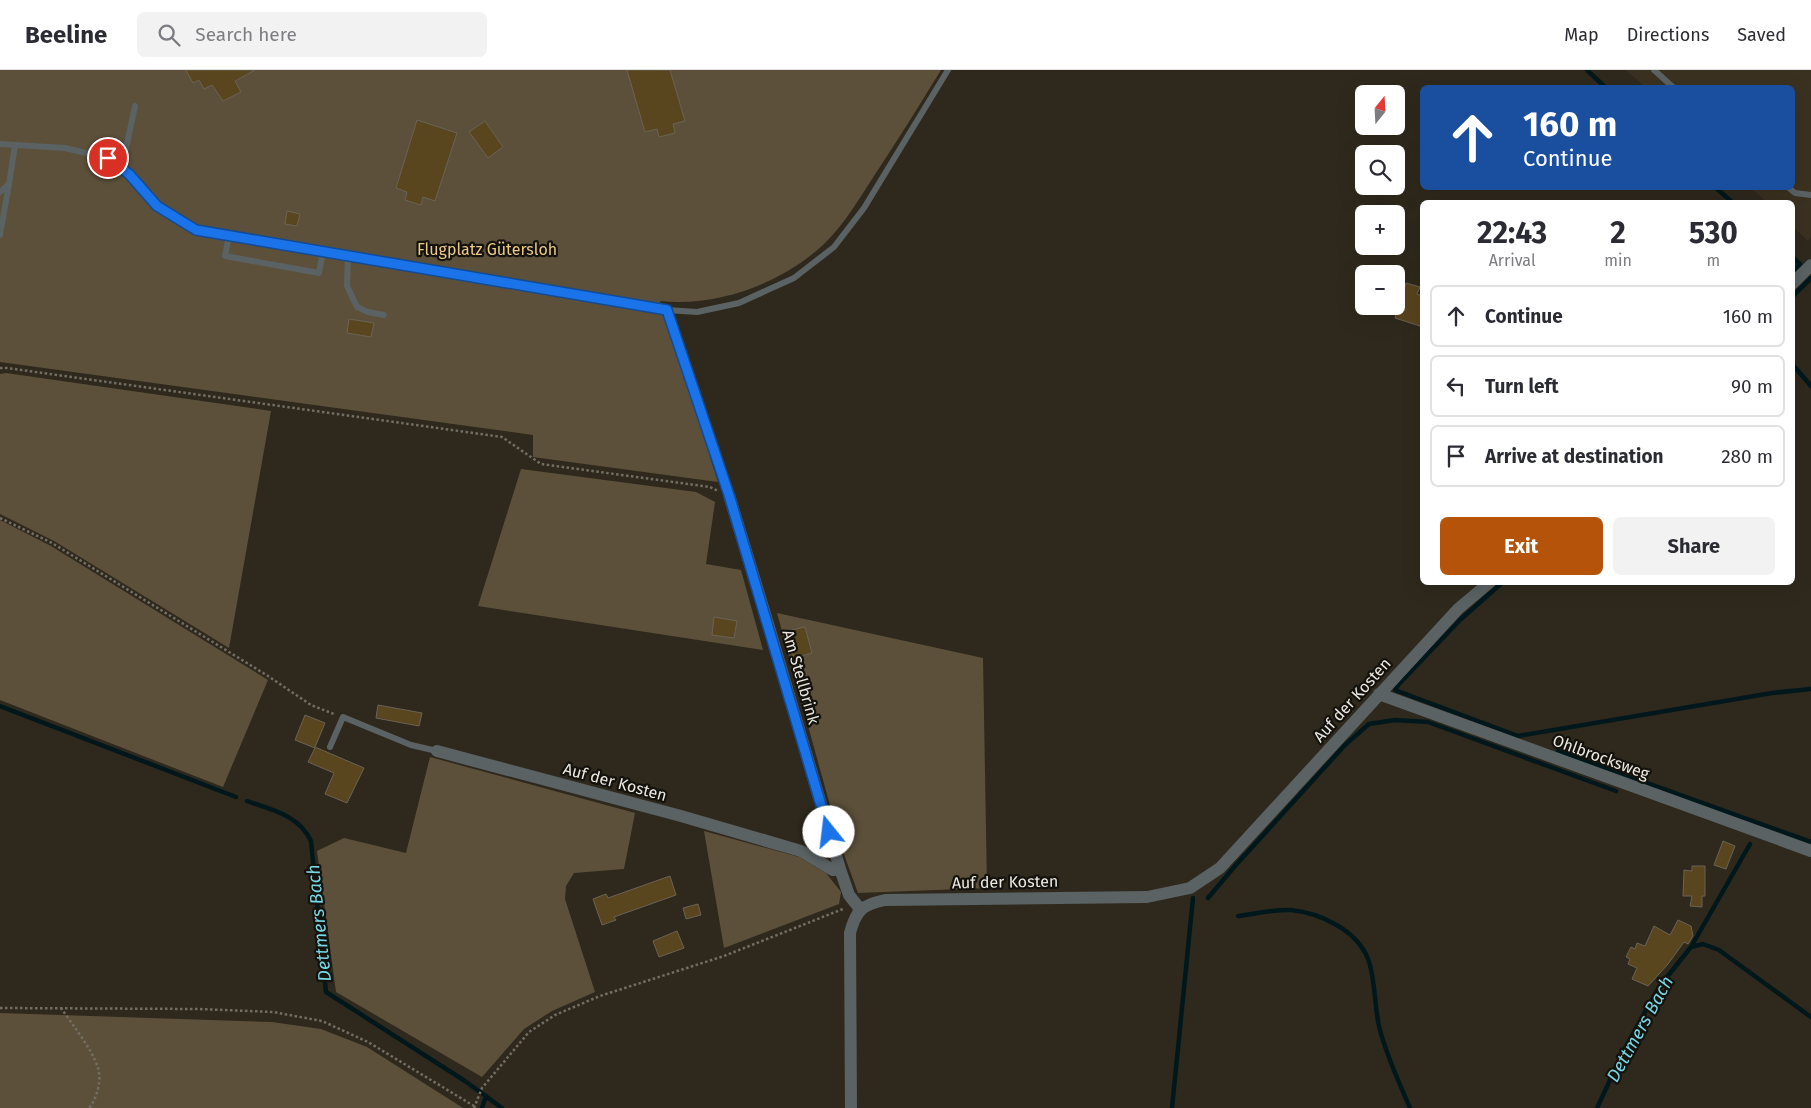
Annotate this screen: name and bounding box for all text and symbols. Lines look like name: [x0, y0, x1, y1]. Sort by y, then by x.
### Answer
search box: [137, 12, 487, 57]
text: Beeline: [25, 21, 107, 49]
icon: search: [155, 21, 183, 49]
text: Search here: [195, 23, 297, 46]
text: Map: [1564, 24, 1599, 46]
text: Directions: [1627, 24, 1709, 46]
text: Saved: [1737, 24, 1786, 46]
north arrow: [1355, 85, 1405, 135]
map controls: [1355, 85, 1405, 315]
text: 160 m: [1523, 103, 1617, 145]
icon: ahead: [1440, 105, 1505, 170]
pin: [87, 137, 129, 179]
icon: arrive: [94, 144, 122, 172]
button: search: [1355, 145, 1405, 195]
text: Continue: [1523, 145, 1612, 172]
button: +: [1355, 205, 1405, 255]
text: 22:43: [1477, 215, 1547, 251]
text: 2: [1610, 215, 1626, 251]
text: 530: [1689, 215, 1738, 251]
park label: Flugplatz Gütersloh: [417, 240, 557, 259]
text: Arrival: [1489, 251, 1536, 270]
text: min: [1604, 251, 1632, 270]
text: m: [1707, 251, 1720, 270]
button: −: [1355, 265, 1405, 315]
icon: ahead: [1442, 302, 1470, 330]
text: Continue: [1485, 305, 1563, 328]
text: 160 m: [1723, 305, 1773, 328]
icon: left: [1442, 372, 1470, 400]
text: Turn left: [1485, 375, 1559, 398]
text: 90 m: [1731, 375, 1773, 398]
icon: arrive: [1442, 442, 1470, 470]
text: Arrive at destination: [1485, 445, 1664, 468]
text: 280 m: [1721, 445, 1773, 468]
button: Exit: [1440, 517, 1603, 575]
button: Share: [1613, 517, 1775, 575]
street label: Am Stellbrink: [778, 628, 824, 727]
street label: Auf der Kosten: [1309, 654, 1395, 746]
street label: Ohlbrocksweg: [1550, 731, 1652, 783]
street label: Auf der Kosten: [561, 759, 669, 805]
position arrow: [802, 805, 854, 857]
water label: Dettmers Bach: [302, 863, 336, 983]
street label: Auf der Kosten: [952, 872, 1058, 892]
water label: Dettmers Bach: [1602, 972, 1678, 1086]

